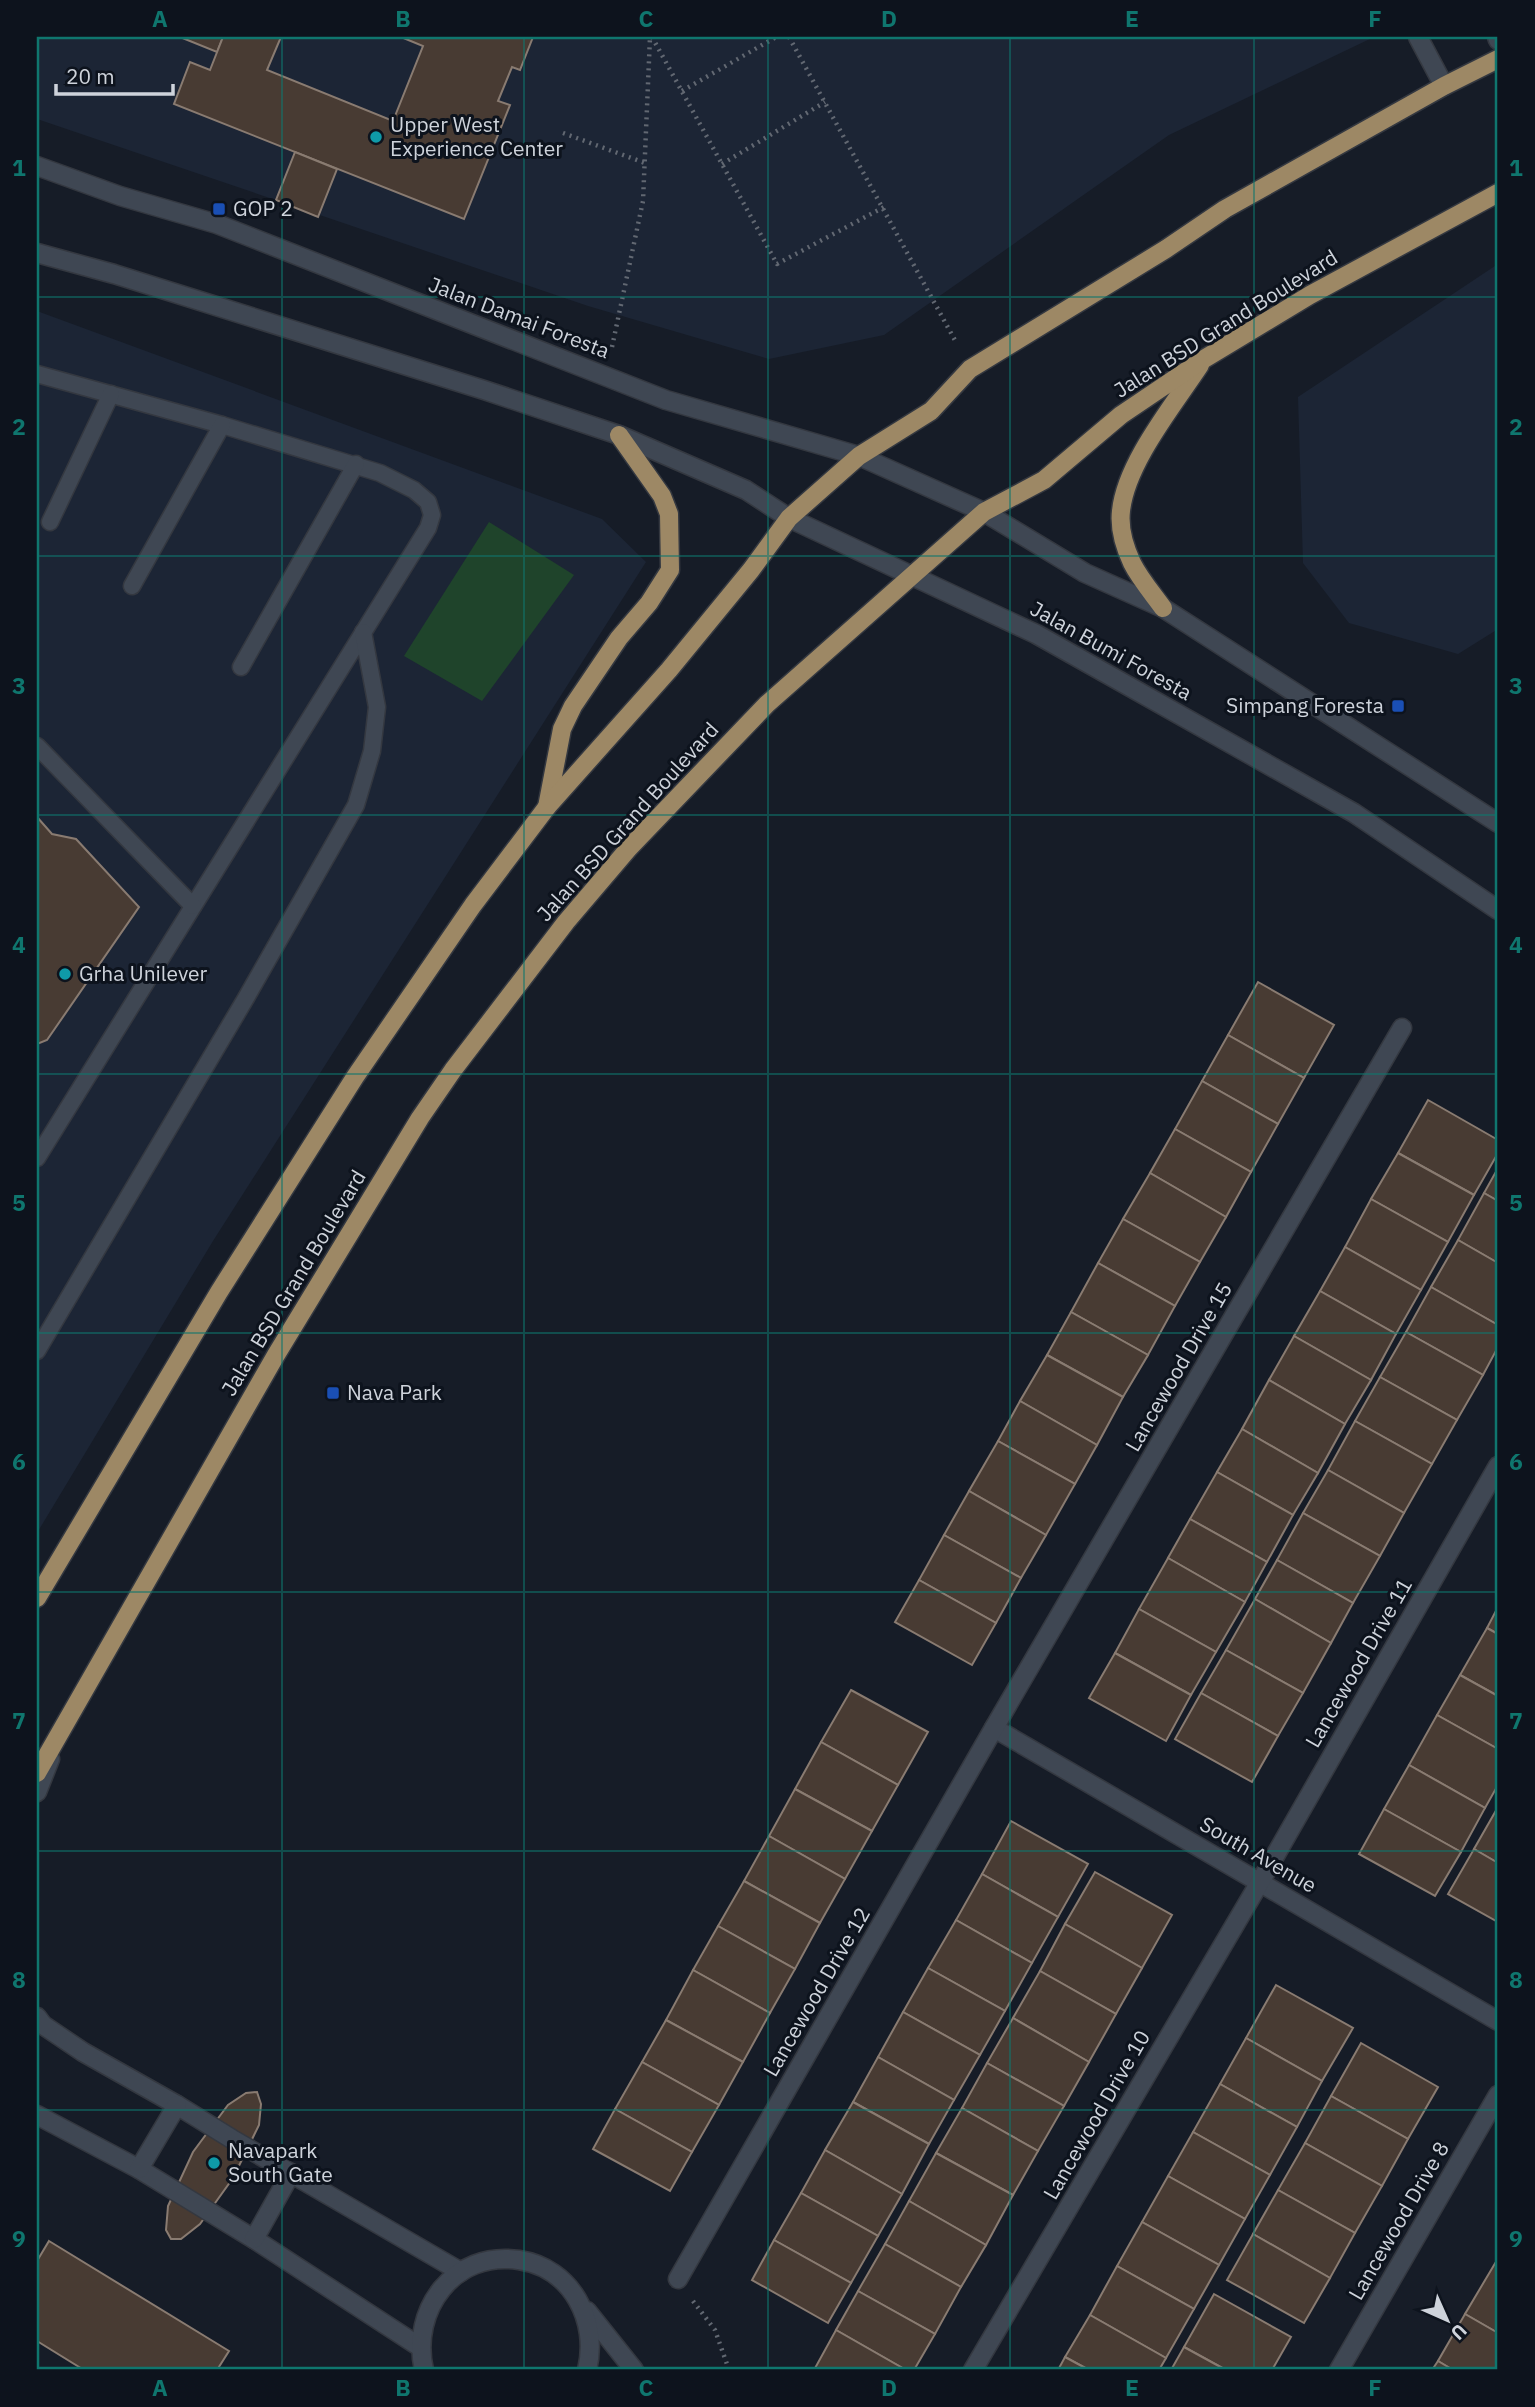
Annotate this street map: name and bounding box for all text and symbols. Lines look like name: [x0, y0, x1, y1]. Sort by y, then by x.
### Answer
text: A: [152, 3, 168, 33]
text: B: [395, 3, 411, 33]
text: C: [639, 3, 654, 33]
text: D: [881, 3, 897, 33]
text: E: [1125, 3, 1139, 33]
text: F: [1368, 3, 1382, 33]
scale bar: [56, 52, 173, 96]
text: 20 m: [66, 62, 115, 90]
place label: Upper West Experience Center: [390, 110, 563, 162]
marker: Upper West Experience Center: [368, 129, 384, 145]
text: 1: [12, 152, 26, 182]
text: 1: [1509, 152, 1523, 182]
place label: GOP 2: [233, 194, 293, 222]
marker: GOP 2: [211, 201, 227, 217]
street label: Jalan BSD Grand Boulevard: [1108, 243, 1343, 404]
street label: Jalan Damai Foresta: [425, 270, 614, 364]
text: 2: [12, 411, 26, 441]
text: 2: [1509, 411, 1523, 441]
street label: Jalan Bumi Foresta: [1026, 594, 1197, 706]
text: 3: [12, 670, 26, 700]
text: 3: [1509, 670, 1523, 700]
place label: Simpang Foresta: [1226, 691, 1384, 719]
marker: Simpang Foresta: [1390, 698, 1406, 714]
street label: Jalan BSD Grand Boulevard: [530, 716, 724, 927]
text: 4: [12, 929, 26, 959]
text: 4: [1509, 929, 1523, 959]
place label: Grha Unilever: [79, 959, 208, 987]
marker: Grha Unilever: [57, 966, 73, 982]
street label: Jalan BSD Grand Boulevard: [214, 1164, 372, 1401]
text: 5: [12, 1187, 26, 1217]
text: 5: [1509, 1187, 1523, 1217]
street label: Lancewood Drive 15: [1118, 1277, 1238, 1456]
place label: Nava Park: [347, 1378, 442, 1406]
marker: Nava Park: [325, 1385, 341, 1401]
text: 6: [12, 1446, 26, 1476]
text: 6: [1509, 1446, 1523, 1476]
street label: Lancewood Drive 11: [1298, 1573, 1418, 1752]
text: 7: [12, 1705, 26, 1735]
text: 7: [1509, 1705, 1523, 1735]
street label: South Avenue: [1195, 1809, 1322, 1899]
street label: Lancewood Drive 12: [756, 1902, 876, 2081]
text: 8: [12, 1964, 26, 1994]
text: 8: [1509, 1964, 1523, 1994]
street label: Lancewood Drive 10: [1036, 2025, 1156, 2204]
place label: Navapark South Gate: [228, 2136, 333, 2188]
street label: Lancewood Drive 8: [1341, 2136, 1455, 2305]
marker: Navapark South Gate: [206, 2155, 222, 2171]
text: 9: [12, 2223, 26, 2253]
text: 9: [1509, 2223, 1523, 2253]
north arrow: [1412, 2284, 1482, 2354]
text: U: [1446, 2319, 1472, 2345]
text: A: [152, 2372, 168, 2402]
text: B: [395, 2372, 411, 2402]
text: C: [639, 2372, 654, 2402]
text: D: [881, 2372, 897, 2402]
text: E: [1125, 2372, 1139, 2402]
text: F: [1368, 2372, 1382, 2402]

